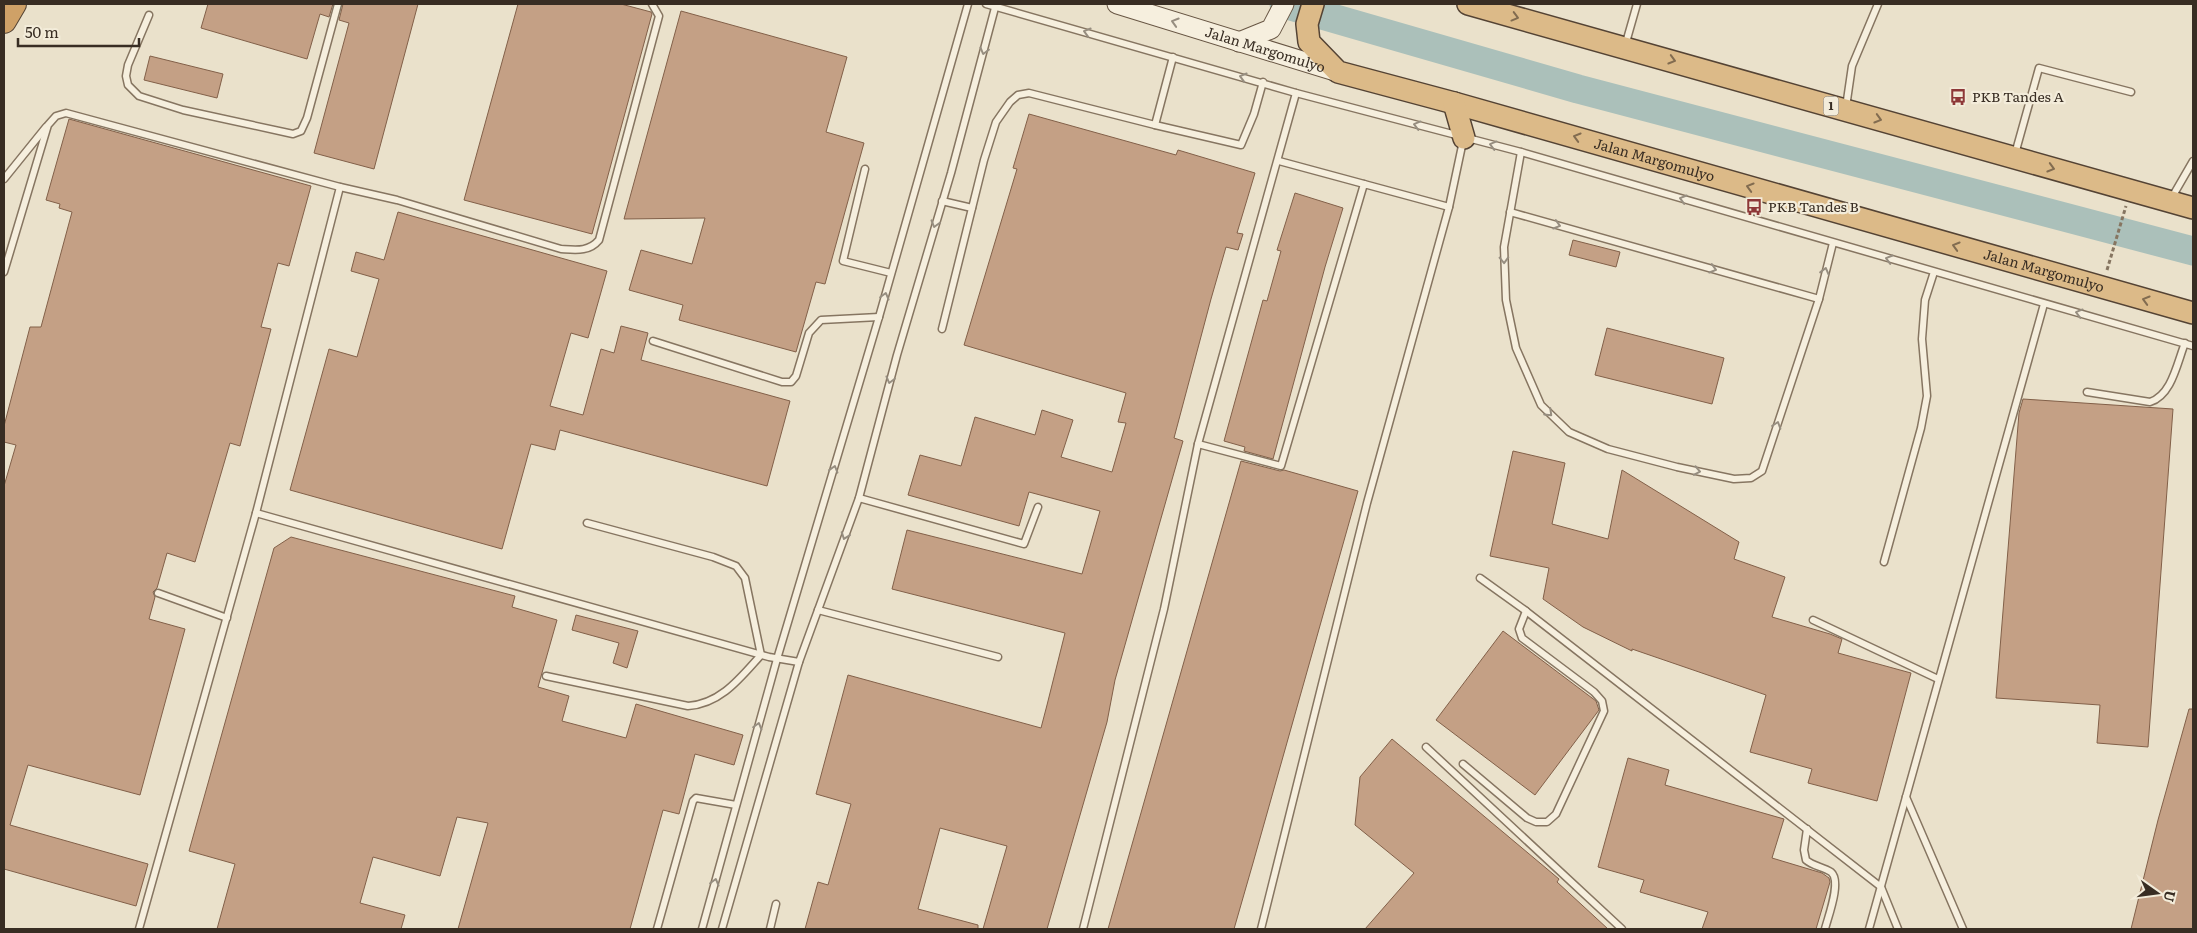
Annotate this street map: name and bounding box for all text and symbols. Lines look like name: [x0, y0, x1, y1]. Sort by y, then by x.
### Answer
one-way arrow: [1510, 11, 1519, 21]
scale bar: [18, 15, 139, 47]
one-way arrow: [1171, 17, 1179, 27]
text: 50 m: [25, 20, 59, 43]
street label: Jalan Margomulyo: [1203, 21, 1328, 77]
one-way arrow: [1083, 28, 1092, 38]
one-way arrow: [979, 46, 989, 54]
one-way arrow: [1667, 55, 1675, 65]
one-way arrow: [1240, 72, 1248, 82]
place label: PKB Tandes A: [1972, 86, 2065, 106]
bus stop icon: PKB Tandes A: [1948, 87, 1968, 107]
road number: 1: [1824, 96, 1838, 115]
one-way arrow: [1874, 114, 1882, 124]
one-way arrow: [1412, 120, 1421, 131]
street label: Jalan Margomulyo: [1592, 132, 1717, 186]
one-way arrow: [1573, 133, 1581, 143]
one-way arrow: [1488, 140, 1497, 151]
one-way arrow: [2047, 163, 2055, 173]
one-way arrow: [1746, 182, 1754, 192]
one-way arrow: [1679, 195, 1687, 205]
place label: PKB Tandes B: [1768, 196, 1859, 216]
bus stop icon: PKB Tandes B: [1744, 197, 1764, 217]
one-way arrow: [1552, 219, 1561, 230]
one-way arrow: [931, 220, 941, 228]
one-way arrow: [1953, 241, 1961, 251]
street label: Jalan Margomulyo: [1981, 243, 2107, 296]
one-way arrow: [1885, 255, 1894, 265]
one-way arrow: [1499, 256, 1510, 264]
one-way arrow: [1708, 264, 1717, 274]
one-way arrow: [1819, 266, 1830, 275]
one-way arrow: [879, 293, 889, 301]
one-way arrow: [2143, 295, 2151, 305]
one-way arrow: [2075, 309, 2084, 319]
one-way arrow: [885, 376, 896, 385]
one-way arrow: [1543, 407, 1552, 416]
one-way arrow: [1771, 421, 1781, 430]
one-way arrow: [828, 465, 838, 474]
one-way arrow: [1693, 466, 1702, 476]
one-way arrow: [841, 531, 851, 540]
one-way arrow: [752, 721, 763, 730]
north arrow: [2132, 868, 2182, 918]
one-way arrow: [709, 879, 719, 887]
text: U: [2160, 889, 2182, 904]

